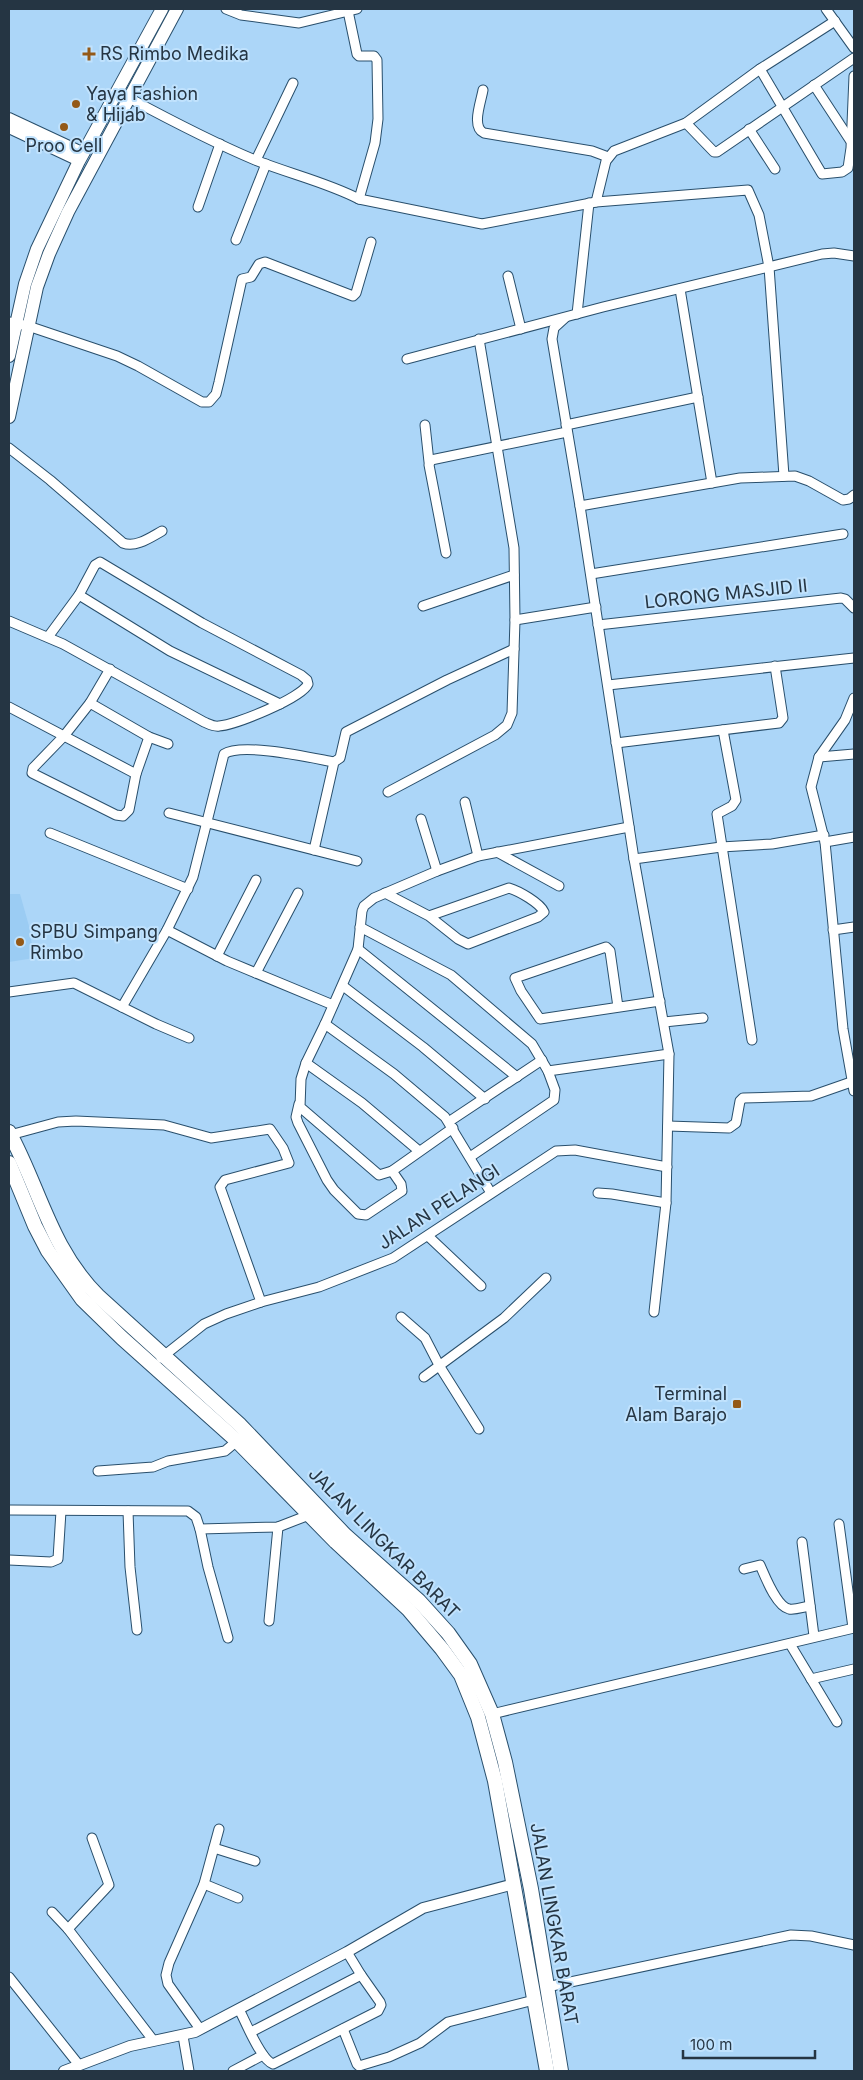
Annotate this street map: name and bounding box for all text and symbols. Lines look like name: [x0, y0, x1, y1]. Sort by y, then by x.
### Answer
place label: RS Rimbo Medika: [100, 43, 249, 64]
marker: RS Rimbo Medika: [82, 47, 96, 61]
place label: Yaya Fashion & Hijab: [86, 83, 198, 125]
marker: Yaya Fashion & Hijab: [70, 98, 82, 110]
marker: Proo Cell: [58, 121, 70, 133]
place label: Proo Cell: [26, 135, 102, 156]
street label: LORONG MASJID II: [643, 574, 809, 613]
place label: SPBU Simpang Rimbo: [30, 921, 158, 963]
marker: SPBU Simpang Rimbo: [14, 936, 26, 948]
street label: JALAN PELANGI: [374, 1160, 503, 1254]
place label: Terminal Alam Barajo: [625, 1383, 727, 1425]
marker: Terminal Alam Barajo: [731, 1398, 743, 1410]
street label: JALAN LINGKAR BARAT: [304, 1463, 464, 1623]
street label: JALAN LINGKAR BARAT: [526, 1821, 583, 2027]
scale bar: [683, 2028, 816, 2060]
text: 100 m: [690, 2035, 732, 2054]

